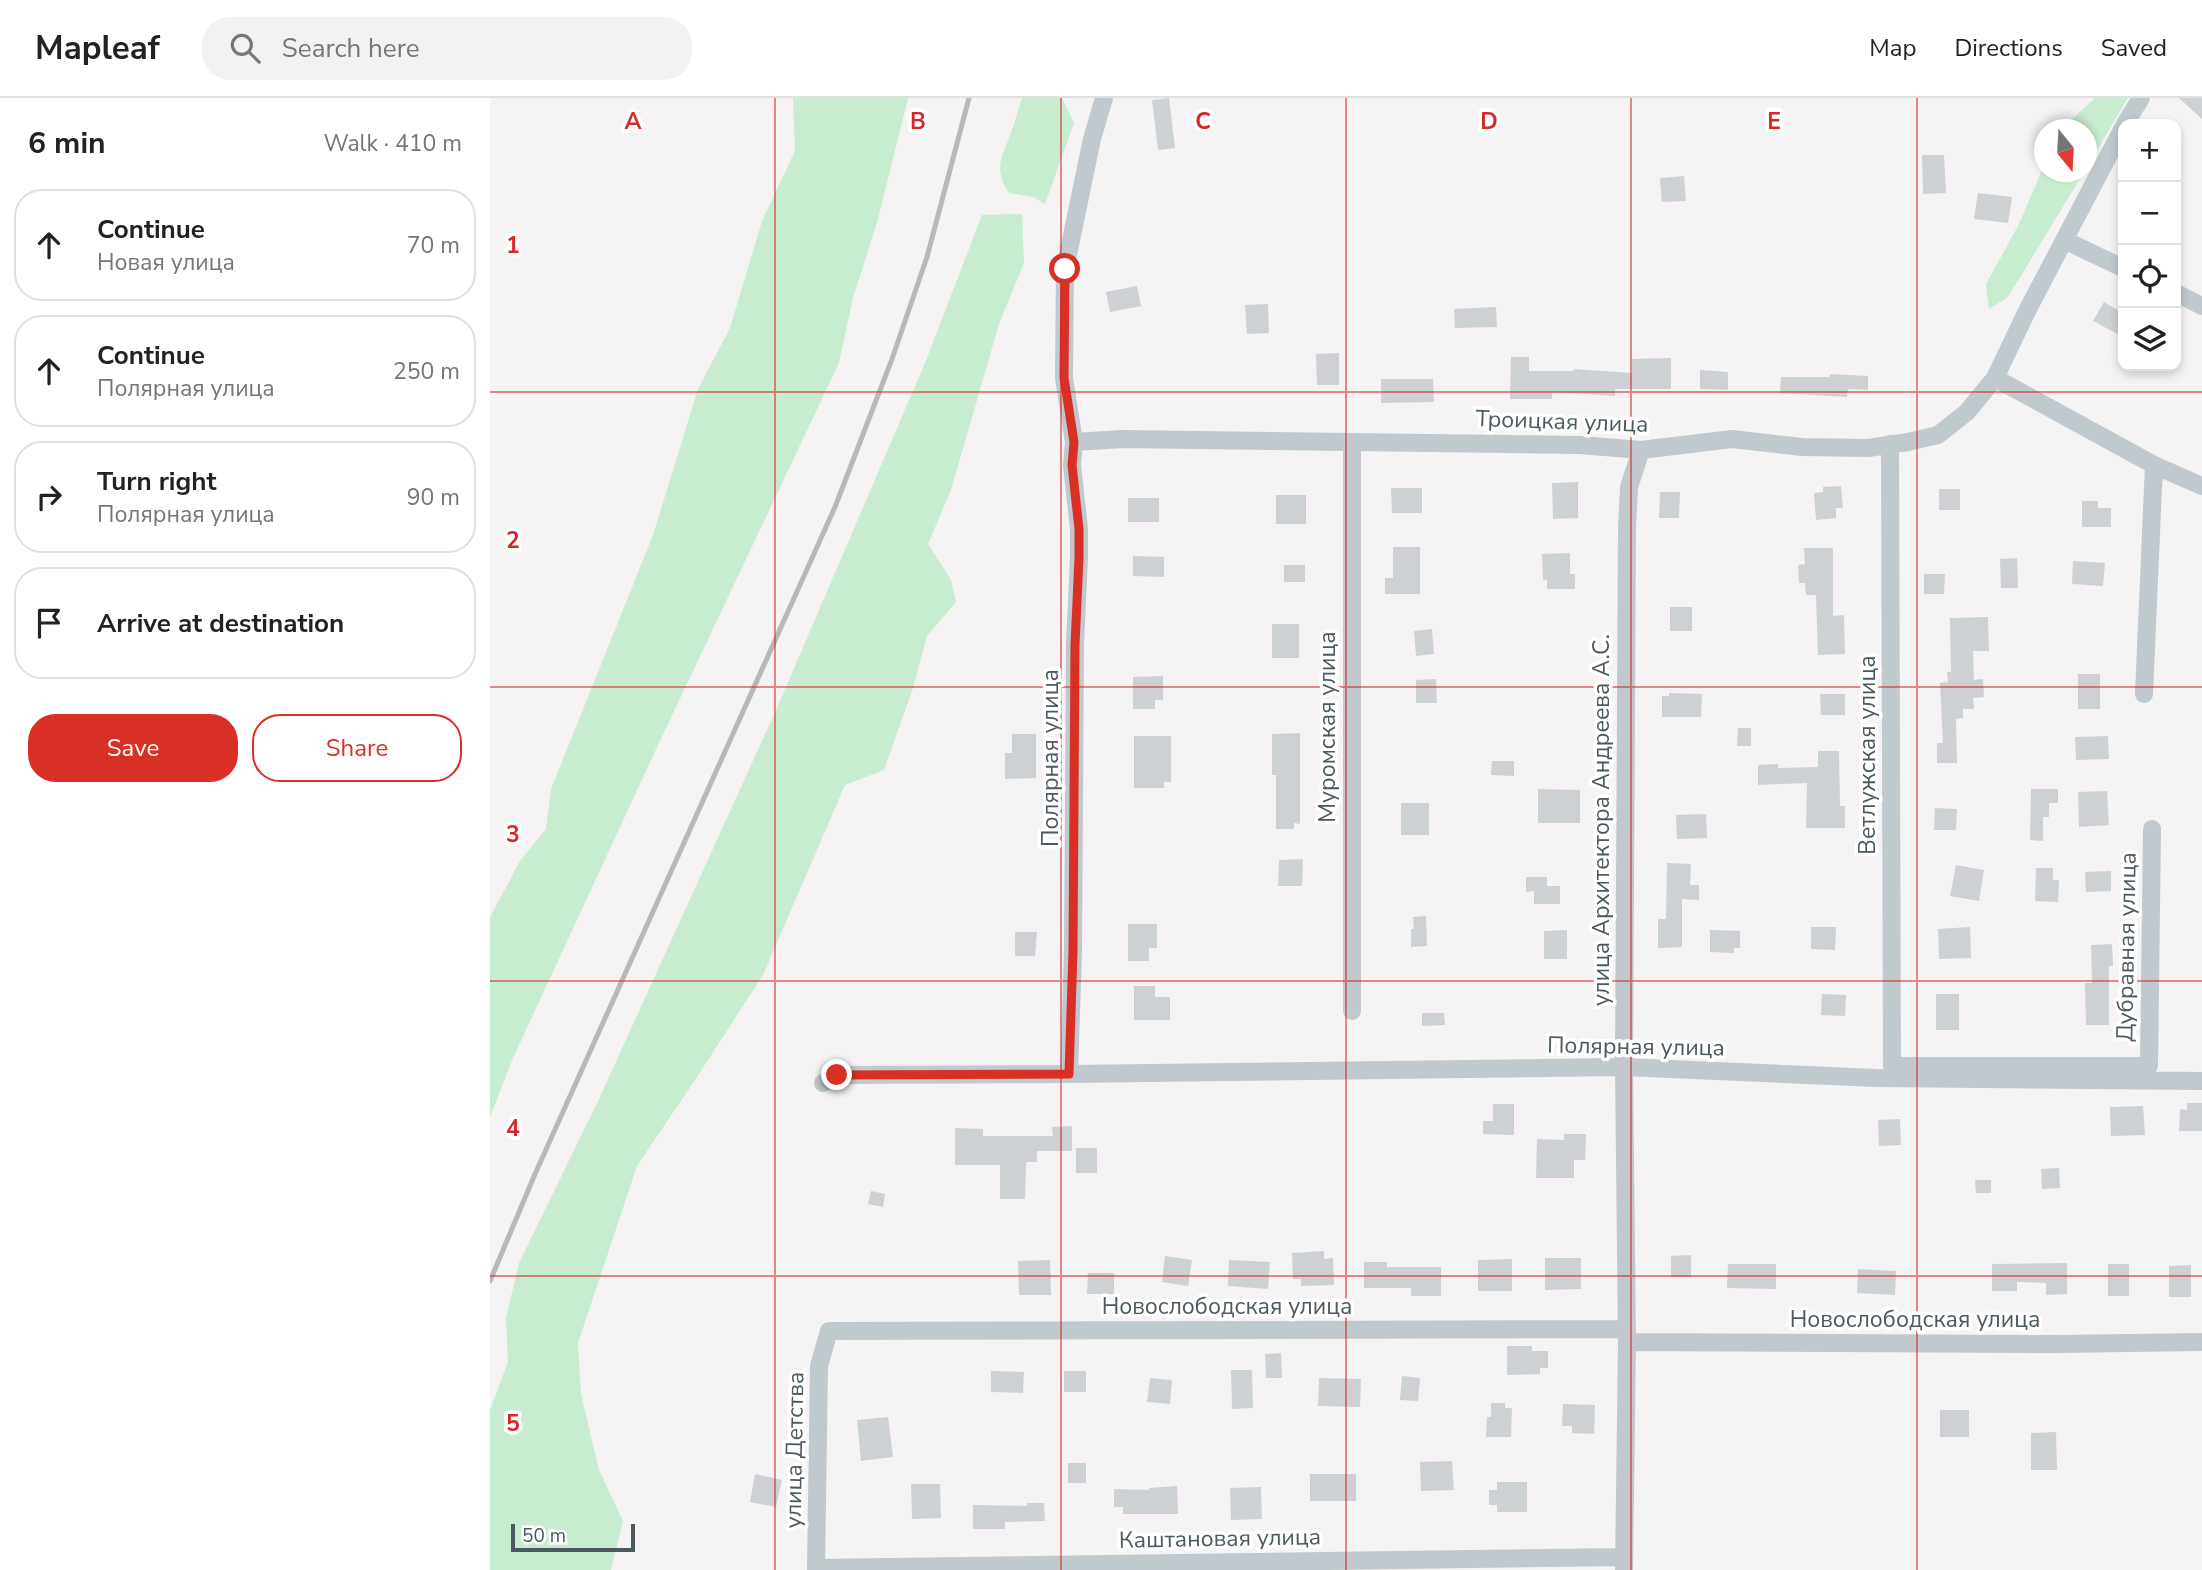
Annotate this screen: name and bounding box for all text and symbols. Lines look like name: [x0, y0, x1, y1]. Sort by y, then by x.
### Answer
search box: [202, 17, 692, 80]
text: Mapleaf: [35, 26, 160, 71]
icon: search: [226, 29, 264, 67]
text: Search here: [282, 31, 420, 66]
text: Map: [1869, 32, 1916, 64]
text: Directions: [1954, 32, 2063, 64]
text: Saved: [2101, 32, 2167, 64]
text: A: [624, 106, 642, 137]
text: B: [910, 106, 926, 137]
text: C: [1195, 106, 1211, 137]
text: D: [1480, 106, 1498, 137]
text: E: [1767, 106, 1781, 137]
north arrow: [2034, 119, 2097, 182]
map controls: [2118, 119, 2181, 371]
button: +: [2118, 119, 2181, 182]
text: 6 min: [28, 123, 106, 164]
text: Walk · 410 m: [323, 128, 462, 159]
button: −: [2118, 182, 2181, 245]
text: Continue: [97, 212, 205, 247]
icon: ahead: [30, 226, 68, 264]
text: 70 m: [407, 230, 460, 261]
text: 1: [506, 230, 520, 261]
button: locate: [2118, 245, 2181, 308]
text: Новая улица: [97, 247, 235, 278]
route start: [1049, 253, 1080, 284]
button: layers: [2118, 308, 2181, 371]
text: Continue: [97, 338, 205, 373]
icon: ahead: [30, 352, 68, 390]
text: 250 m: [393, 356, 460, 387]
text: Полярная улица: [97, 373, 275, 404]
street label: Троицкая улица: [1475, 403, 1649, 440]
text: Turn right: [97, 464, 216, 499]
icon: right: [30, 478, 68, 516]
text: 90 m: [407, 482, 460, 513]
text: Полярная улица: [97, 499, 275, 530]
text: 2: [506, 525, 520, 556]
icon: arrive: [30, 604, 68, 642]
text: Arrive at destination: [97, 606, 344, 641]
street label: Муромская улица: [1312, 631, 1343, 823]
street label: улица Архитектора Андреева А.С.: [1586, 634, 1617, 1006]
street label: Ветлужская улица: [1852, 655, 1883, 855]
street label: Полярная улица: [1035, 669, 1066, 847]
button: Save: [28, 714, 238, 782]
button: Share: [252, 714, 462, 782]
text: 3: [506, 819, 520, 850]
street label: Дубравная улица: [2109, 852, 2144, 1042]
street label: Полярная улица: [1547, 1029, 1725, 1064]
route end: [821, 1059, 852, 1090]
text: 4: [506, 1113, 520, 1144]
street label: Новослободская улица: [1102, 1291, 1352, 1322]
street label: Новослободская улица: [1790, 1304, 2040, 1335]
street label: улица Детства: [778, 1371, 811, 1529]
text: 5: [506, 1408, 520, 1439]
scale bar: [511, 1521, 635, 1553]
street label: Каштановая улица: [1119, 1521, 1321, 1556]
text: 50 m: [522, 1523, 566, 1549]

